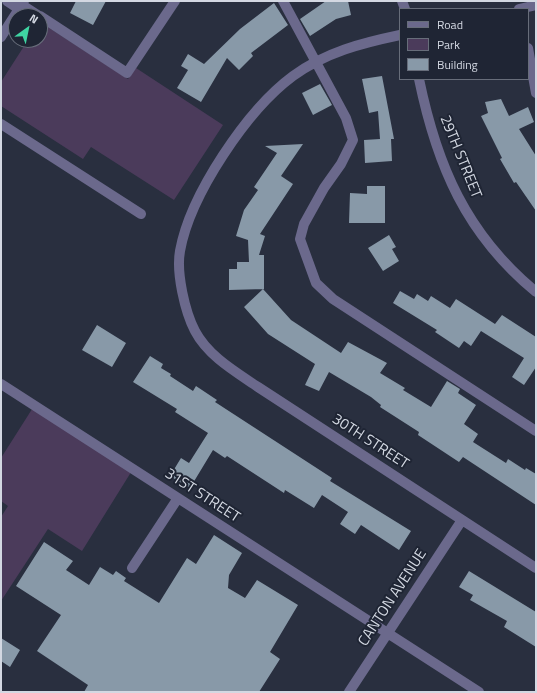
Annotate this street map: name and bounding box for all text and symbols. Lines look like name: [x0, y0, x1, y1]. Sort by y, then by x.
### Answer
north arrow: [8, 8, 48, 48]
legend: [399, 8, 529, 80]
text: N: [26, 10, 42, 28]
text: Road: [437, 15, 463, 34]
text: Park: [437, 35, 460, 54]
text: Building: [437, 55, 478, 74]
street label: 29TH STREET: [435, 113, 485, 201]
street label: 30TH STREET: [328, 411, 412, 473]
street label: 31ST STREET: [161, 465, 243, 527]
street label: CANTON AVENUE: [355, 546, 431, 650]

